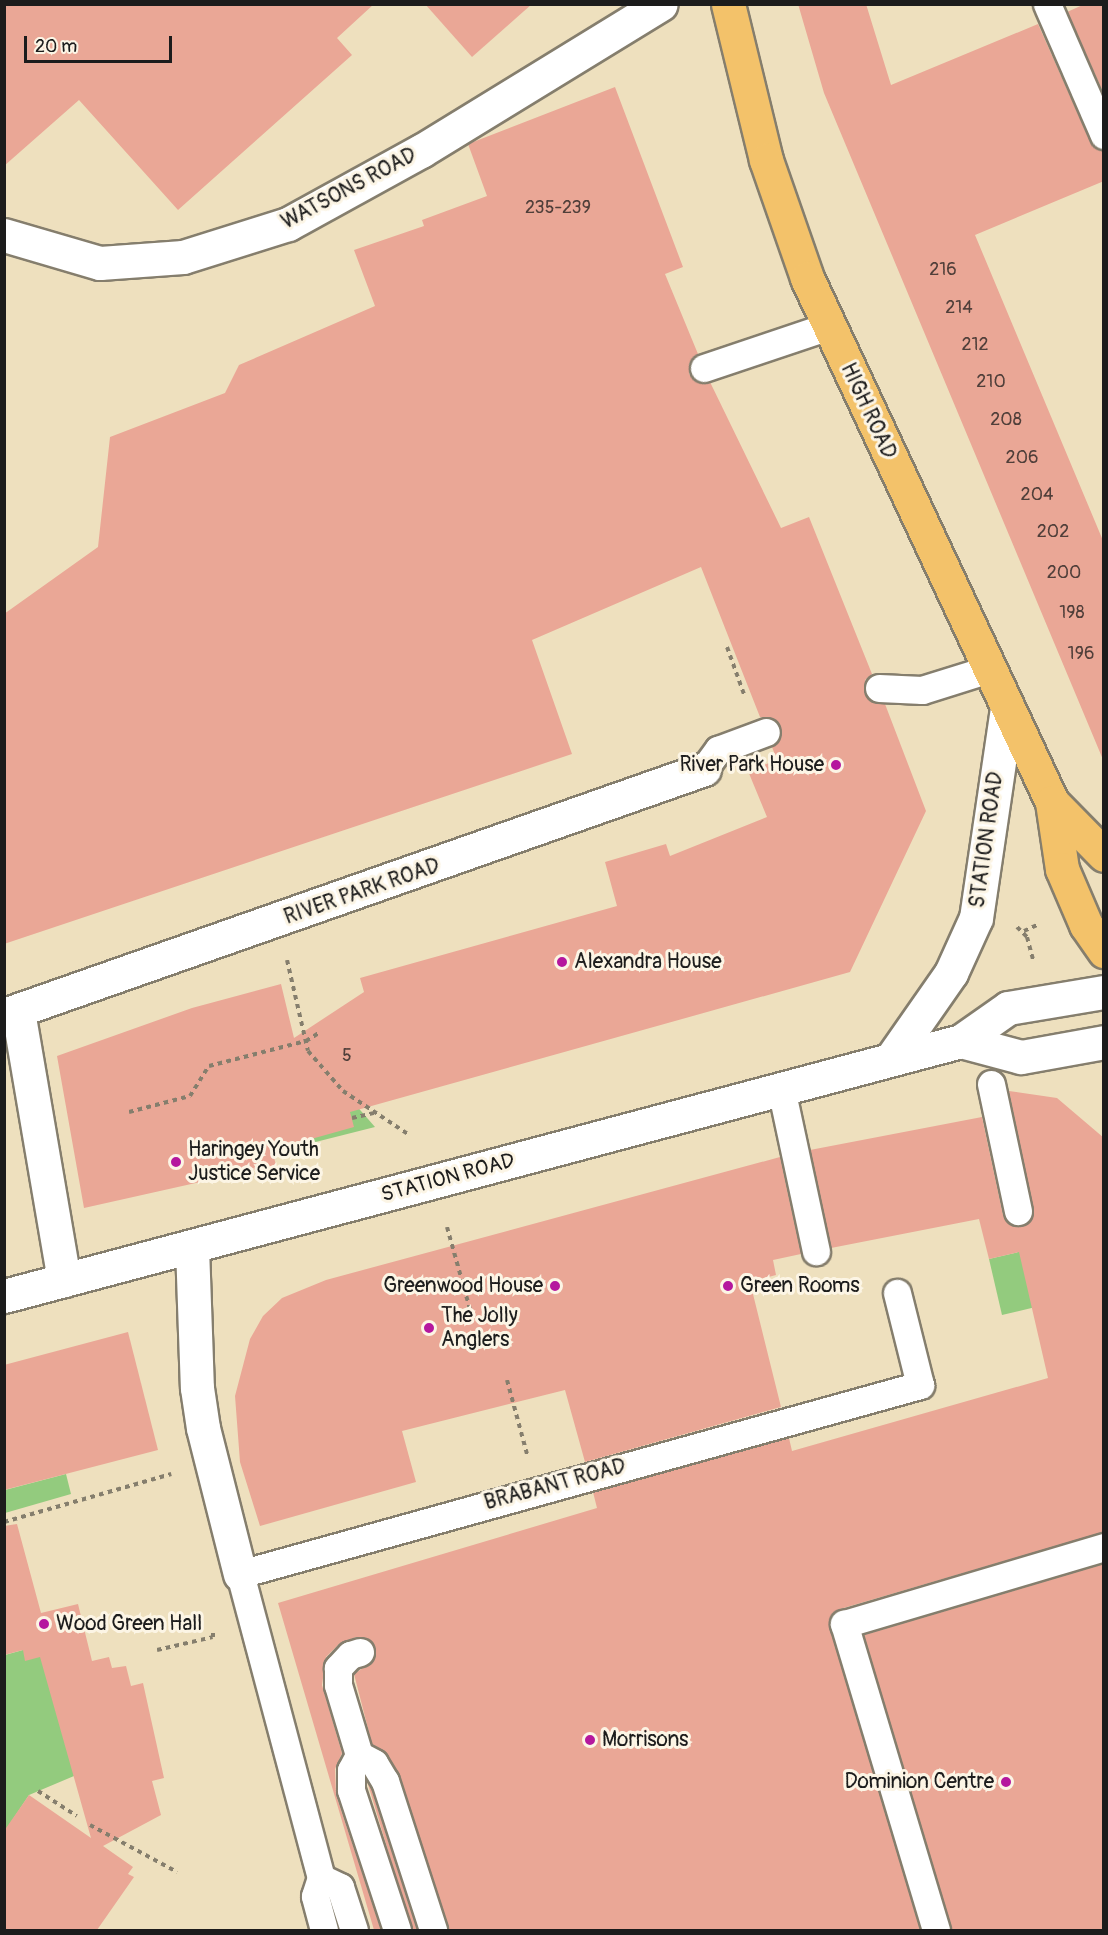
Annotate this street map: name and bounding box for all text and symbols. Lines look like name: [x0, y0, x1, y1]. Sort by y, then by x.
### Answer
scale bar: [27, 24, 176, 62]
text: 20 m: [35, 35, 77, 58]
street label: WATSONS ROAD: [277, 143, 421, 235]
house number: 235-239: [525, 197, 591, 219]
house number: 216: [929, 259, 957, 281]
house number: 214: [945, 297, 973, 319]
house number: 212: [961, 334, 989, 356]
street label: HIGH ROAD: [835, 359, 901, 463]
house number: 210: [976, 371, 1006, 393]
house number: 208: [990, 409, 1022, 431]
house number: 206: [1006, 447, 1038, 469]
house number: 204: [1021, 484, 1053, 506]
house number: 202: [1037, 521, 1069, 543]
house number: 200: [1047, 562, 1081, 584]
house number: 198: [1059, 602, 1085, 624]
house number: 196: [1068, 643, 1094, 665]
place label: River Park House: [679, 752, 824, 778]
marker: River Park House: [829, 758, 843, 772]
street label: STATION ROAD: [965, 770, 1009, 910]
street label: RIVER PARK ROAD: [281, 854, 443, 930]
place label: Alexandra House: [574, 949, 721, 975]
marker: Alexandra House: [555, 955, 569, 969]
house number: 5: [342, 1045, 352, 1067]
place label: Haringey Youth Justice Service: [188, 1137, 320, 1187]
street label: STATION ROAD: [378, 1148, 518, 1208]
marker: Haringey Youth Justice Service: [169, 1155, 183, 1169]
place label: Greenwood House: [383, 1273, 543, 1299]
place label: Green Rooms: [740, 1273, 860, 1299]
marker: Greenwood House: [548, 1279, 562, 1293]
marker: Green Rooms: [721, 1279, 735, 1293]
place label: The Jolly Anglers: [441, 1303, 518, 1353]
marker: The Jolly Anglers: [422, 1321, 436, 1335]
street label: BRABANT ROAD: [482, 1454, 628, 1516]
place label: Wood Green Hall: [56, 1611, 202, 1637]
marker: Wood Green Hall: [37, 1617, 51, 1631]
place label: Morrisons: [602, 1727, 688, 1753]
marker: Morrisons: [583, 1733, 597, 1747]
place label: Dominion Centre: [844, 1769, 994, 1795]
marker: Dominion Centre: [999, 1775, 1013, 1789]

